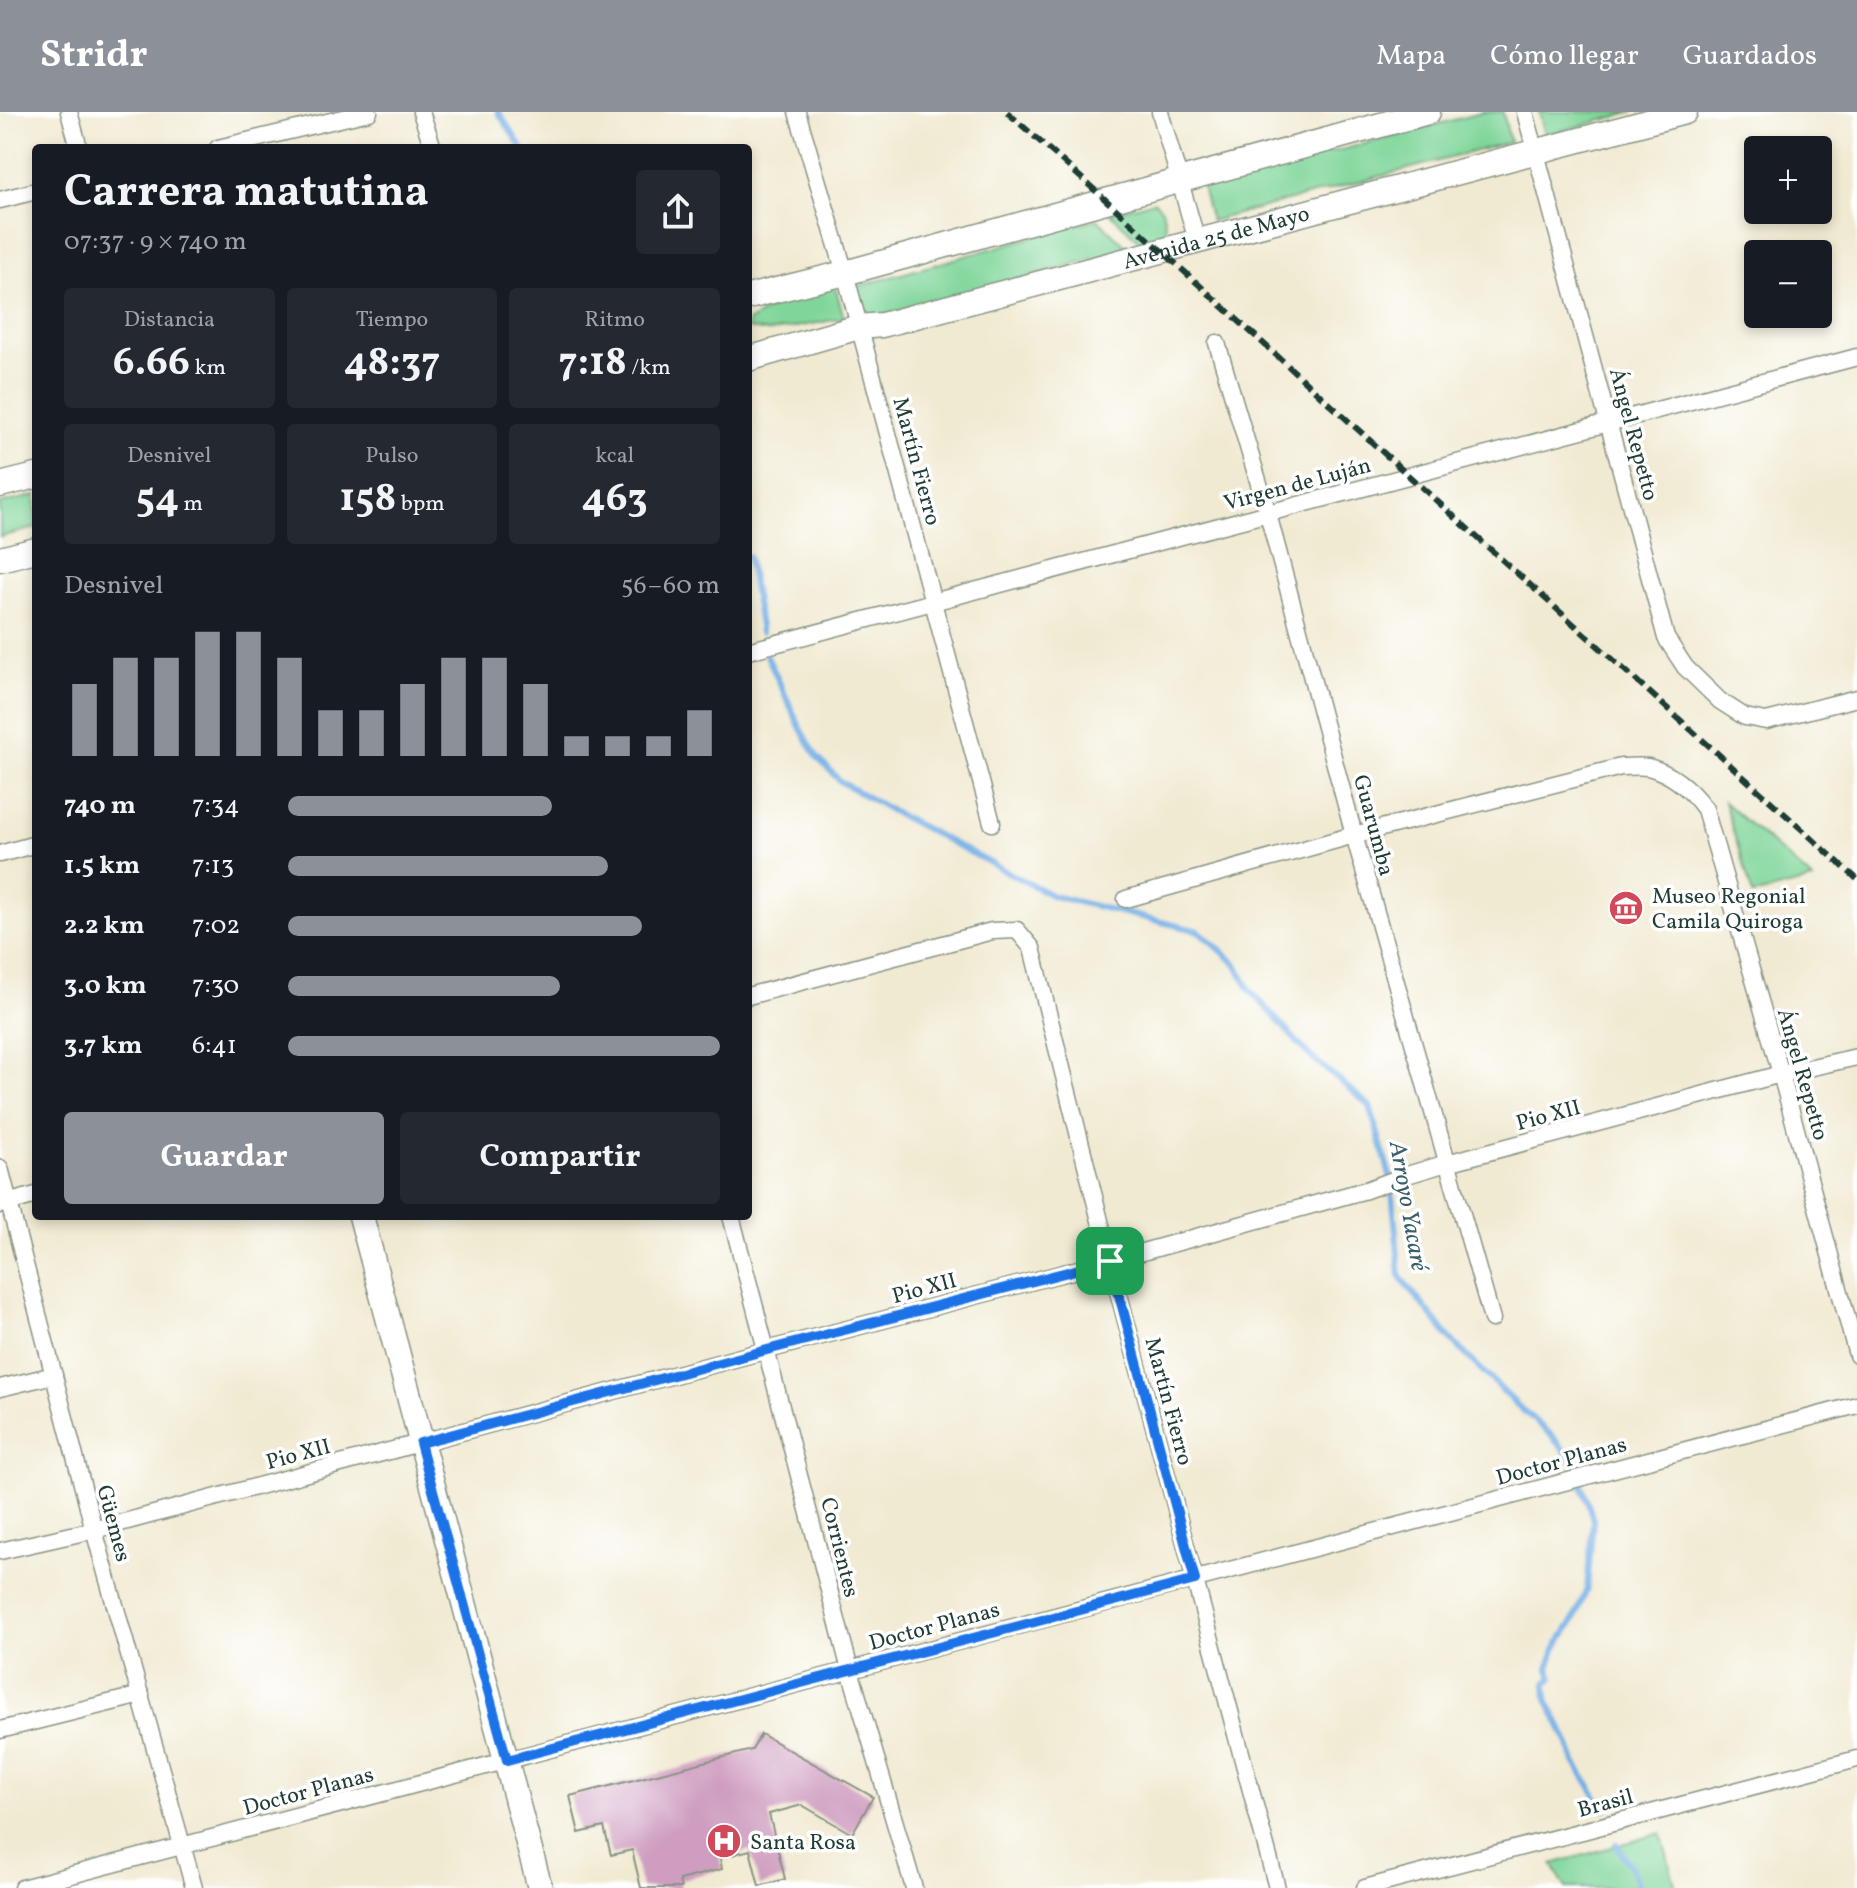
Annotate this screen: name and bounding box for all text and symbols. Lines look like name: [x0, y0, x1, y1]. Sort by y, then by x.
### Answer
text: Stridr: [40, 30, 148, 83]
text: Mapa: [1376, 37, 1446, 76]
text: Cómo llegar: [1490, 37, 1639, 76]
text: Guardados: [1683, 37, 1817, 76]
map controls: [1744, 136, 1832, 328]
button: +: [1744, 136, 1832, 224]
text: Carrera matutina: [64, 163, 429, 224]
button: share: [636, 170, 720, 254]
street label: Avenida 25 de Mayo: [1120, 199, 1313, 278]
text: 07:37 · 9 × 740 m: [64, 224, 247, 260]
button: −: [1744, 240, 1832, 328]
text: Distancia: [124, 305, 215, 336]
text: Tiempo: [356, 305, 428, 336]
text: Ritmo: [584, 305, 645, 336]
text: 6.66: [113, 336, 190, 392]
text: 48:37: [344, 336, 440, 392]
text: 7:18: [559, 336, 627, 392]
text: km: [190, 353, 226, 384]
text: /km: [627, 353, 671, 384]
street label: Ángel Repetto: [1600, 365, 1665, 504]
street label: Martín Fierro: [884, 394, 948, 529]
text: Desnivel: [127, 441, 211, 472]
text: Pulso: [366, 441, 418, 472]
text: kcal: [595, 441, 634, 472]
street label: Virgen de Luján: [1221, 451, 1375, 520]
text: 54: [136, 472, 179, 528]
text: 158: [339, 472, 396, 528]
text: 463: [582, 472, 648, 528]
text: m: [179, 489, 203, 520]
text: bpm: [396, 489, 445, 520]
text: Desnivel: [64, 568, 163, 604]
text: 56–60 m: [621, 568, 720, 604]
street label: Guarumba: [1344, 772, 1401, 880]
text: 740 m: [64, 788, 136, 824]
text: 7:34: [192, 788, 240, 824]
text: 1.5 km: [64, 848, 140, 884]
text: 7:13: [192, 848, 234, 884]
place label: Museo Regonial Camila Quiroga: [1652, 882, 1806, 938]
museum icon: Museo Regonial Camila Quiroga: [1607, 889, 1645, 927]
text: 2.2 km: [64, 908, 145, 944]
text: 7:02: [192, 908, 240, 944]
text: 3.0 km: [64, 968, 147, 1004]
text: 7:30: [192, 968, 239, 1004]
street label: Ángel Repetto: [1768, 1005, 1835, 1144]
text: 3.7 km: [64, 1028, 142, 1064]
text: 6:41: [192, 1028, 237, 1064]
street label: Pio XII: [1513, 1093, 1584, 1140]
button: Guardar: [64, 1112, 384, 1204]
button: Compartir: [400, 1112, 720, 1204]
water label: Arroyo Yacaré: [1379, 1138, 1435, 1275]
pin: [1076, 1227, 1144, 1295]
icon: arrive: [1088, 1239, 1132, 1283]
street label: Pio XII: [889, 1266, 960, 1313]
street label: Martín Fierro: [1136, 1334, 1200, 1469]
street label: Doctor Planas: [1493, 1430, 1630, 1495]
street label: Pio XII: [263, 1432, 334, 1479]
street label: Güemes: [87, 1482, 138, 1565]
street label: Corrientes: [811, 1494, 866, 1601]
street label: Doctor Planas: [866, 1595, 1003, 1660]
street label: Doctor Planas: [240, 1760, 377, 1825]
street label: Brasil: [1574, 1782, 1637, 1827]
hospital icon: Santa Rosa: [705, 1822, 743, 1860]
place label: Santa Rosa: [750, 1828, 856, 1859]

